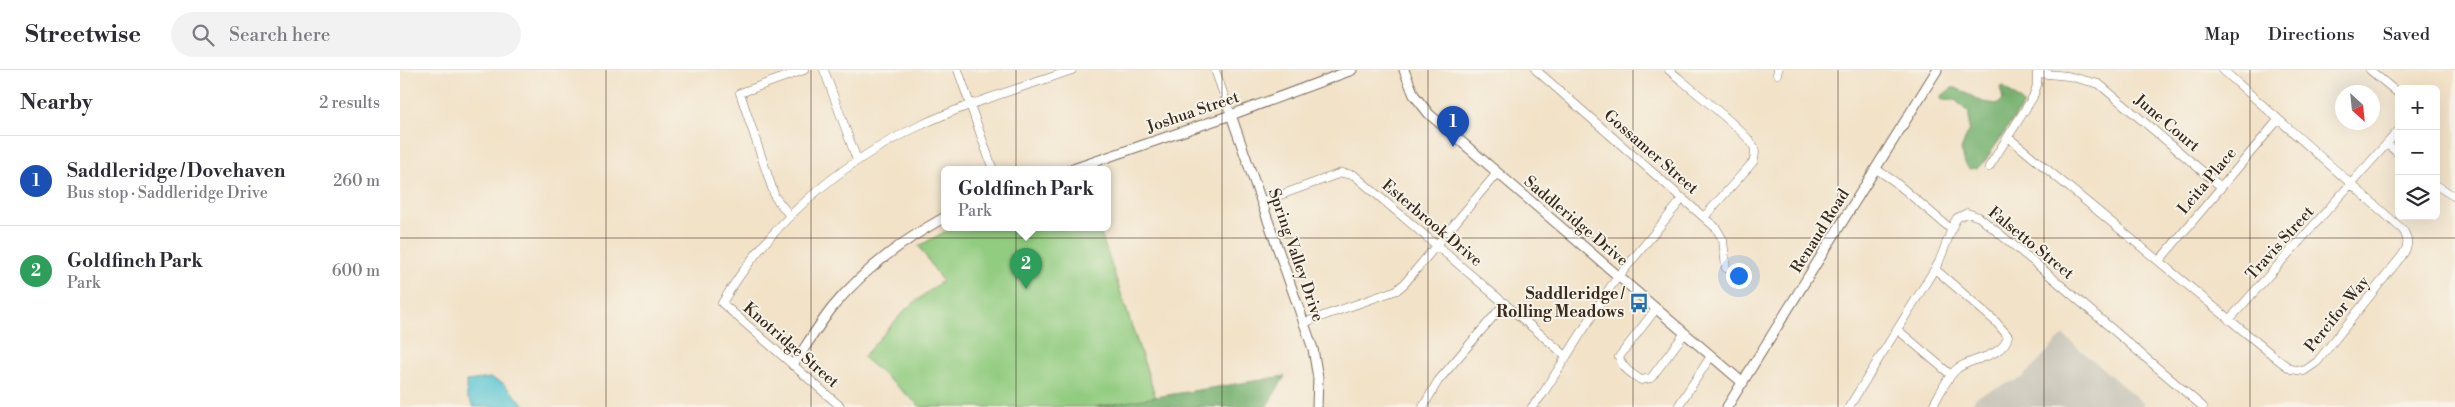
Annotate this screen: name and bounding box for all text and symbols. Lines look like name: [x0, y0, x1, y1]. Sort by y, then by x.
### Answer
search box: [171, 12, 521, 57]
text: Streetwise: [25, 20, 141, 50]
icon: search: [189, 21, 217, 49]
text: Search here: [229, 23, 330, 47]
text: Map: [2204, 23, 2240, 46]
text: Directions: [2268, 23, 2355, 46]
text: Saved: [2383, 23, 2430, 46]
north arrow: [2335, 85, 2380, 130]
map controls: [2395, 85, 2440, 220]
button: +: [2395, 85, 2440, 130]
street label: Joshua Street: [1143, 87, 1242, 137]
street label: June Court: [2130, 89, 2204, 156]
text: Nearby: [20, 90, 93, 116]
text: 2 results: [319, 93, 380, 113]
pin: 1: [1437, 106, 1469, 147]
street label: Gossamer Street: [1600, 106, 1703, 199]
button: −: [2395, 130, 2440, 175]
street label: Leita Place: [2173, 144, 2241, 218]
text: Saddleridge / Dovehaven: [67, 159, 285, 183]
popup: [941, 166, 1111, 231]
text: 1: [32, 171, 40, 191]
text: 260 m: [333, 171, 380, 191]
street label: Saddleridge Drive: [1520, 172, 1632, 270]
street label: Esterbrook Drive: [1378, 175, 1486, 271]
button: layers: [2395, 175, 2440, 220]
text: Goldfinch Park: [958, 177, 1094, 201]
text: Bus stop · Saddleridge Drive: [67, 183, 268, 203]
street label: Renaud Road: [1786, 185, 1854, 277]
street label: Spring Valley Drive: [1264, 186, 1328, 324]
text: Park: [958, 201, 991, 221]
street label: Falsetto Street: [1984, 202, 2078, 284]
street label: Travis Street: [2242, 202, 2319, 284]
pin: 2: [1010, 248, 1042, 289]
text: Goldfinch Park: [67, 249, 203, 273]
text: 2: [31, 261, 41, 281]
text: 600 m: [332, 261, 380, 281]
your location: [1726, 263, 1752, 289]
street label: Percifor Way: [2300, 272, 2374, 356]
text: Park: [67, 273, 100, 293]
place label: Saddleridge / Rolling Meadows: [1496, 284, 1625, 322]
bus stop icon: Saddleridge / Rolling Meadows: [1628, 292, 1650, 314]
street label: Knotridge Street: [739, 298, 843, 392]

